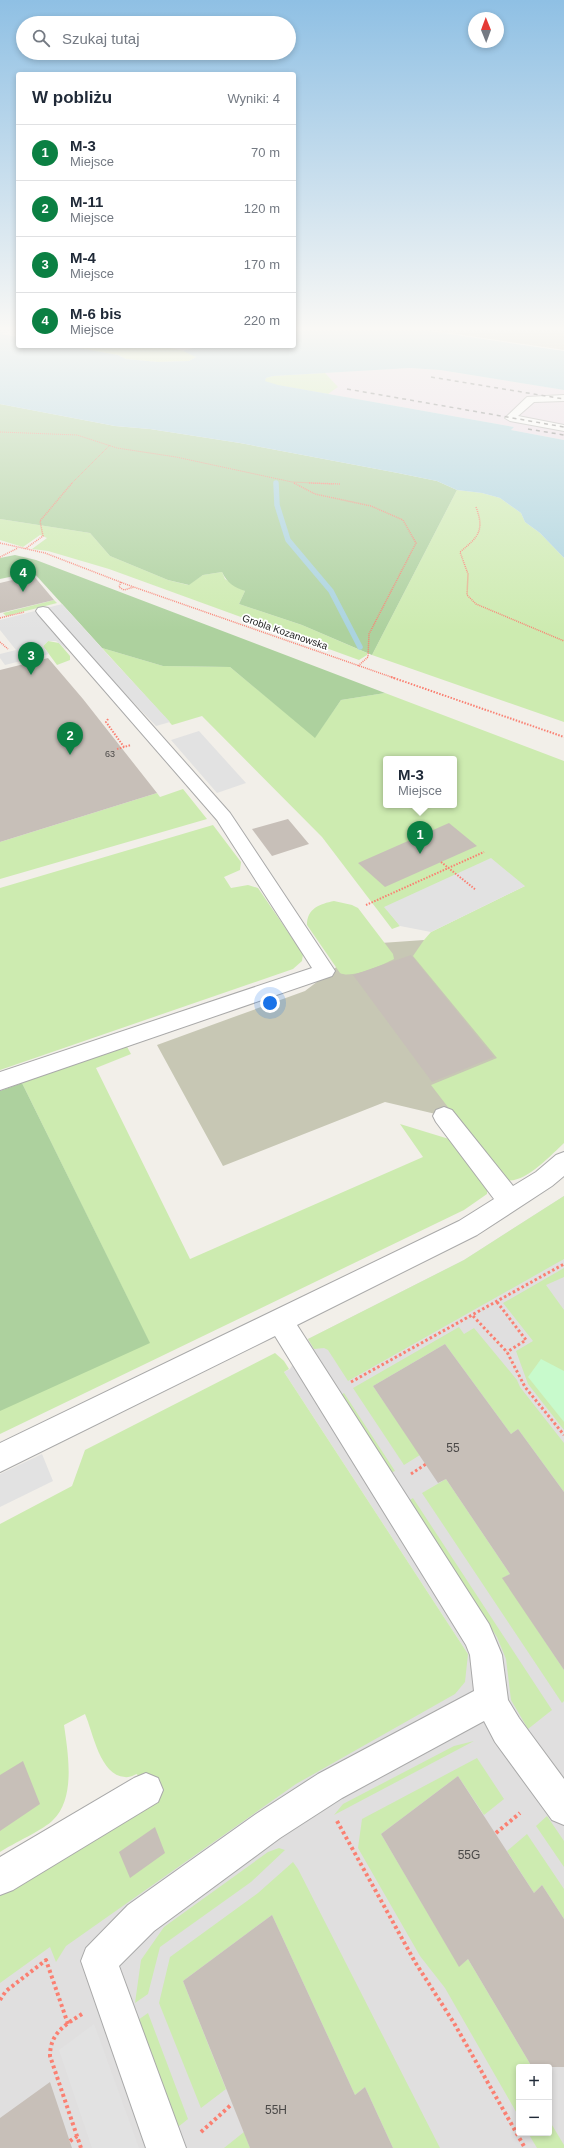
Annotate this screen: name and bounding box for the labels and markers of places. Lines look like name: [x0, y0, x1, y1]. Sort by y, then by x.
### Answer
pin: 4: [10, 559, 36, 592]
pin: 3: [18, 642, 44, 675]
pin: 2: [57, 722, 83, 755]
pin: 1: [407, 821, 433, 854]

